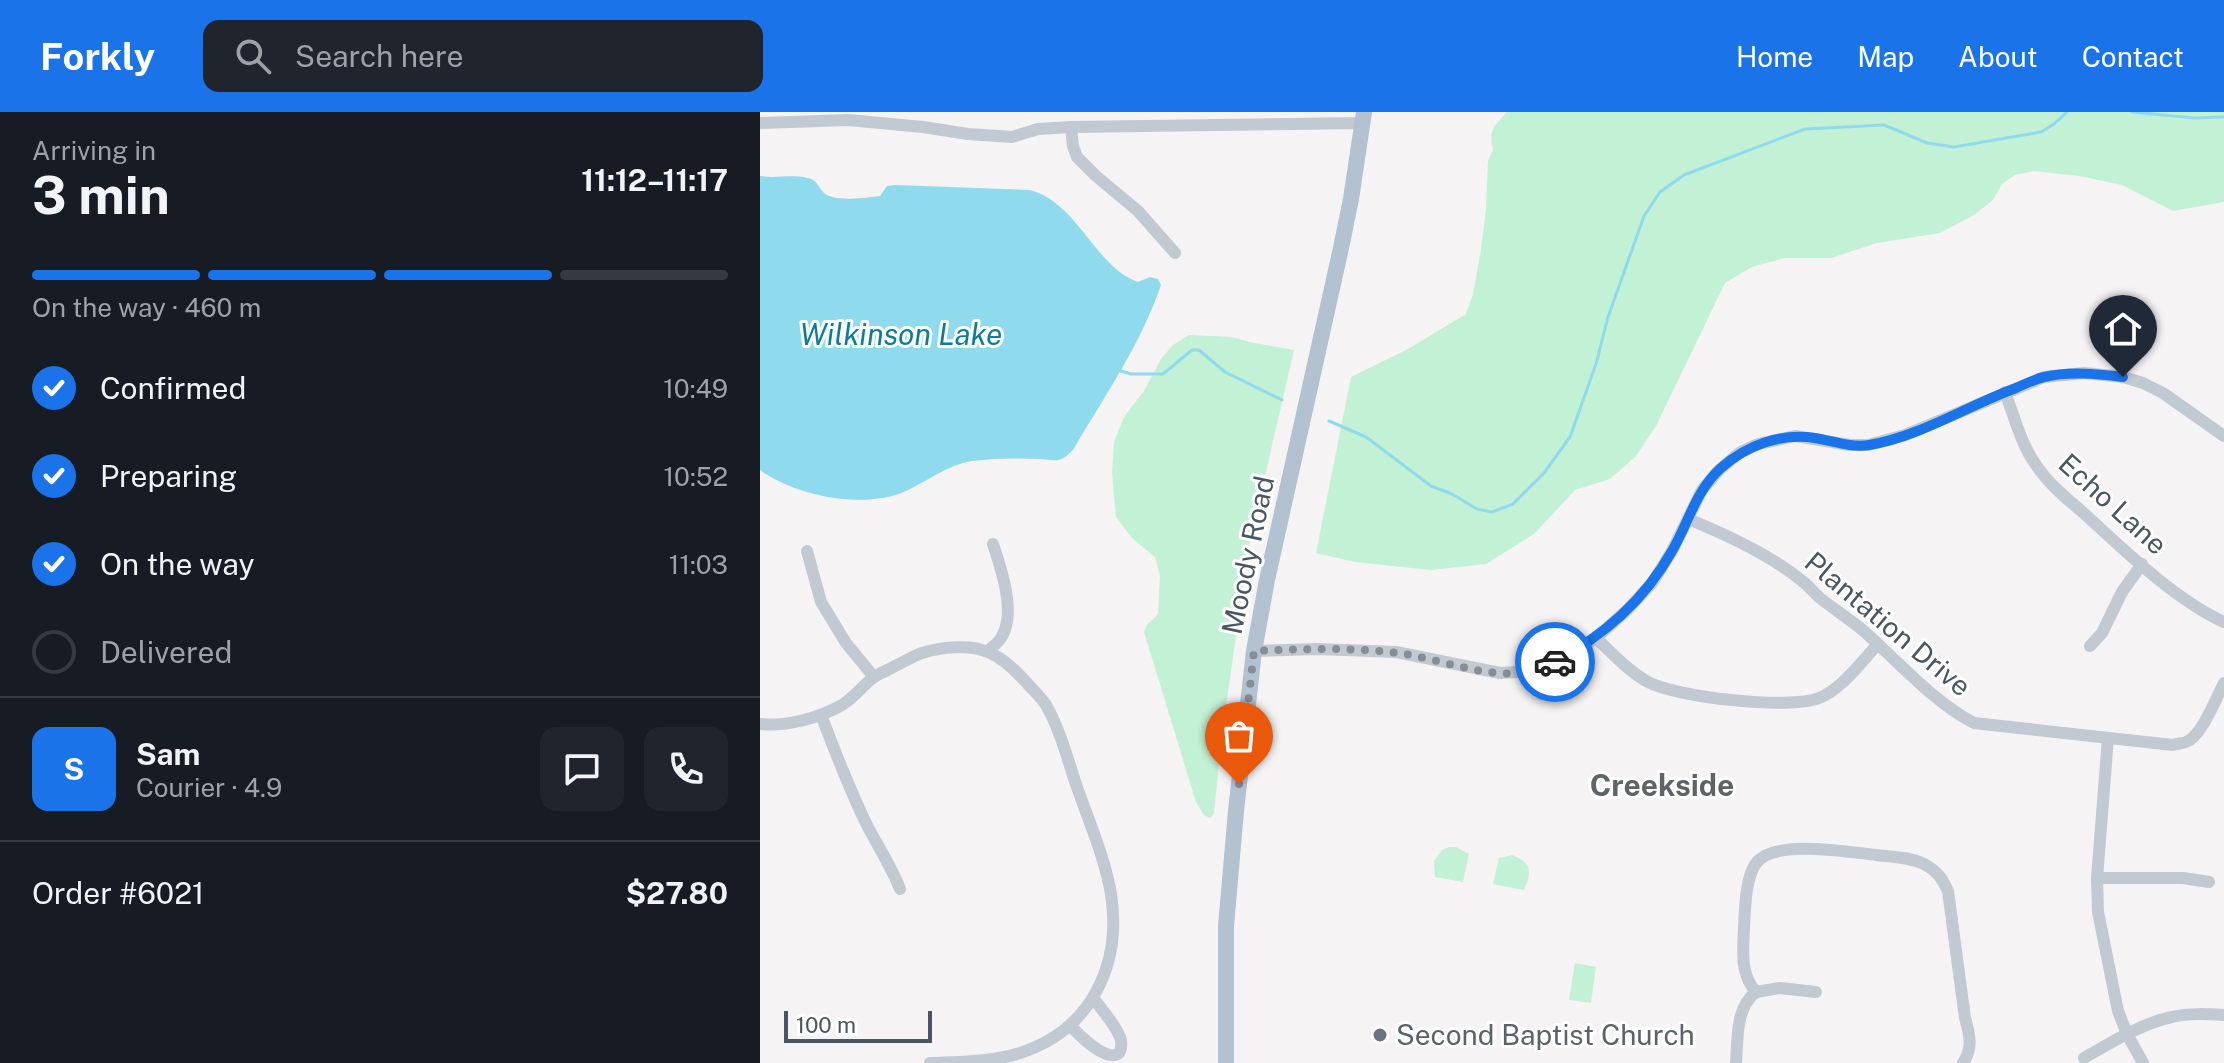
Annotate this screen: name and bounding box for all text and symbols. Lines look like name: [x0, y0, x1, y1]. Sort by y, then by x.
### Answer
search box: [203, 20, 763, 92]
text: Forkly: [40, 34, 155, 79]
icon: search: [231, 34, 275, 78]
text: Search here: [295, 38, 463, 74]
text: Home: [1736, 40, 1813, 73]
text: Map: [1857, 40, 1914, 73]
text: About: [1958, 40, 2038, 73]
text: Contact: [2082, 40, 2184, 73]
text: Arriving in: [32, 135, 156, 166]
text: 11:12–11:17: [581, 162, 728, 198]
text: 3 min: [32, 165, 170, 226]
text: On the way · 460 m: [32, 292, 261, 323]
pin: [2089, 295, 2157, 377]
icon: home: [2101, 307, 2145, 351]
water label: Wilkinson Lake: [800, 316, 1002, 352]
icon: check: [32, 366, 76, 410]
text: Confirmed: [100, 370, 246, 406]
text: 10:49: [663, 373, 728, 404]
street label: Echo Lane: [2052, 447, 2174, 561]
icon: check: [32, 454, 76, 498]
text: Preparing: [100, 458, 237, 494]
text: 10:52: [663, 461, 728, 492]
street label: Moody Road: [1215, 473, 1280, 637]
icon: check: [32, 542, 76, 586]
street label: Plantation Drive: [1799, 545, 1978, 703]
text: On the way: [100, 546, 254, 582]
text: 11:03: [669, 549, 728, 580]
courier: [1515, 622, 1595, 702]
text: Delivered: [100, 634, 232, 670]
icon: car: [1533, 640, 1577, 684]
pin: [1205, 702, 1273, 784]
icon: bag: [1217, 714, 1261, 758]
button: chat: [540, 727, 624, 811]
button: phone: [644, 727, 728, 811]
text: Sam: [136, 736, 200, 772]
text: S: [64, 751, 84, 787]
district label: Creekside: [1590, 767, 1734, 803]
text: Courier · 4.9: [136, 772, 282, 803]
text: Order #6021: [32, 875, 204, 911]
text: $27.80: [626, 875, 728, 911]
scale bar: [784, 1007, 932, 1043]
text: 100 m: [796, 1012, 856, 1038]
place label: Second Baptist Church: [1396, 1018, 1695, 1051]
marker: Second Baptist Church: [1371, 1026, 1389, 1044]

